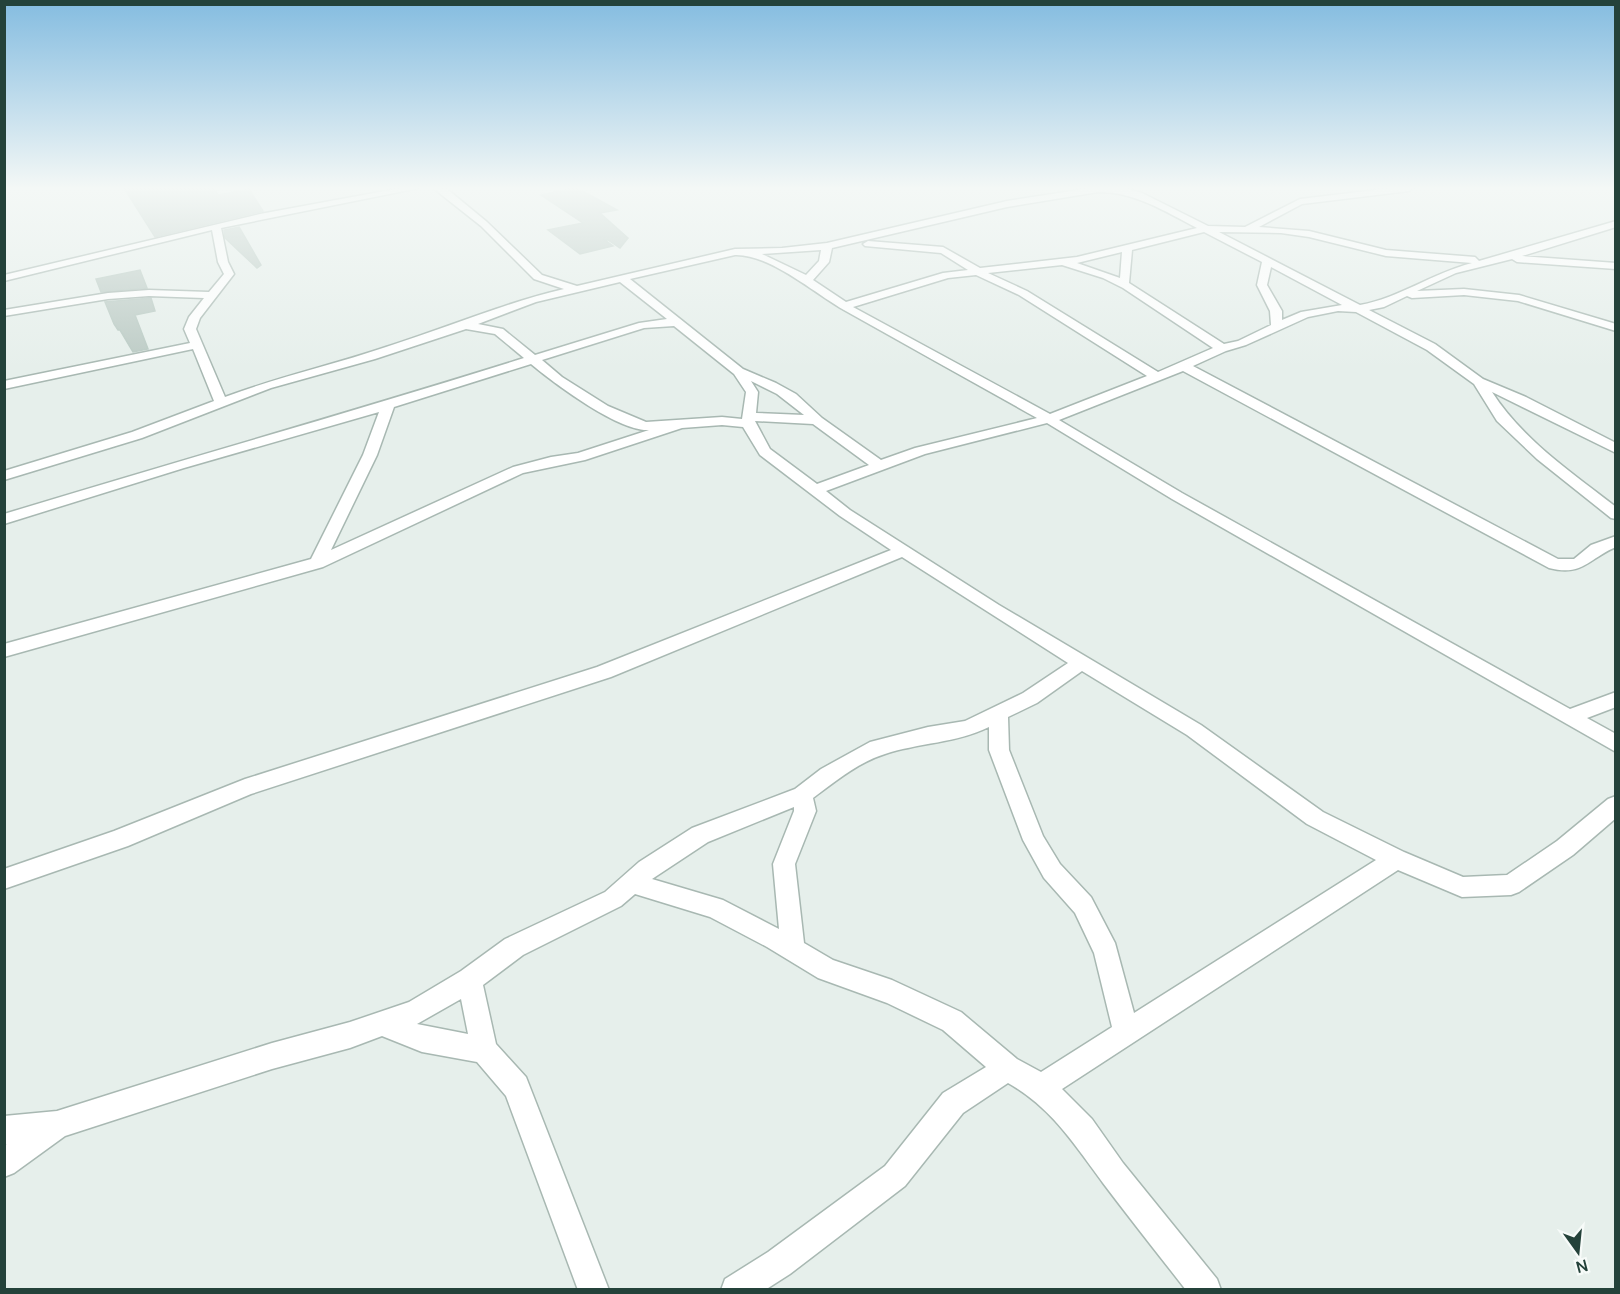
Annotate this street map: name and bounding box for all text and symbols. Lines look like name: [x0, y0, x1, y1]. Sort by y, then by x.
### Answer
north arrow: [1548, 1222, 1608, 1282]
text: N: [1573, 1254, 1590, 1279]

